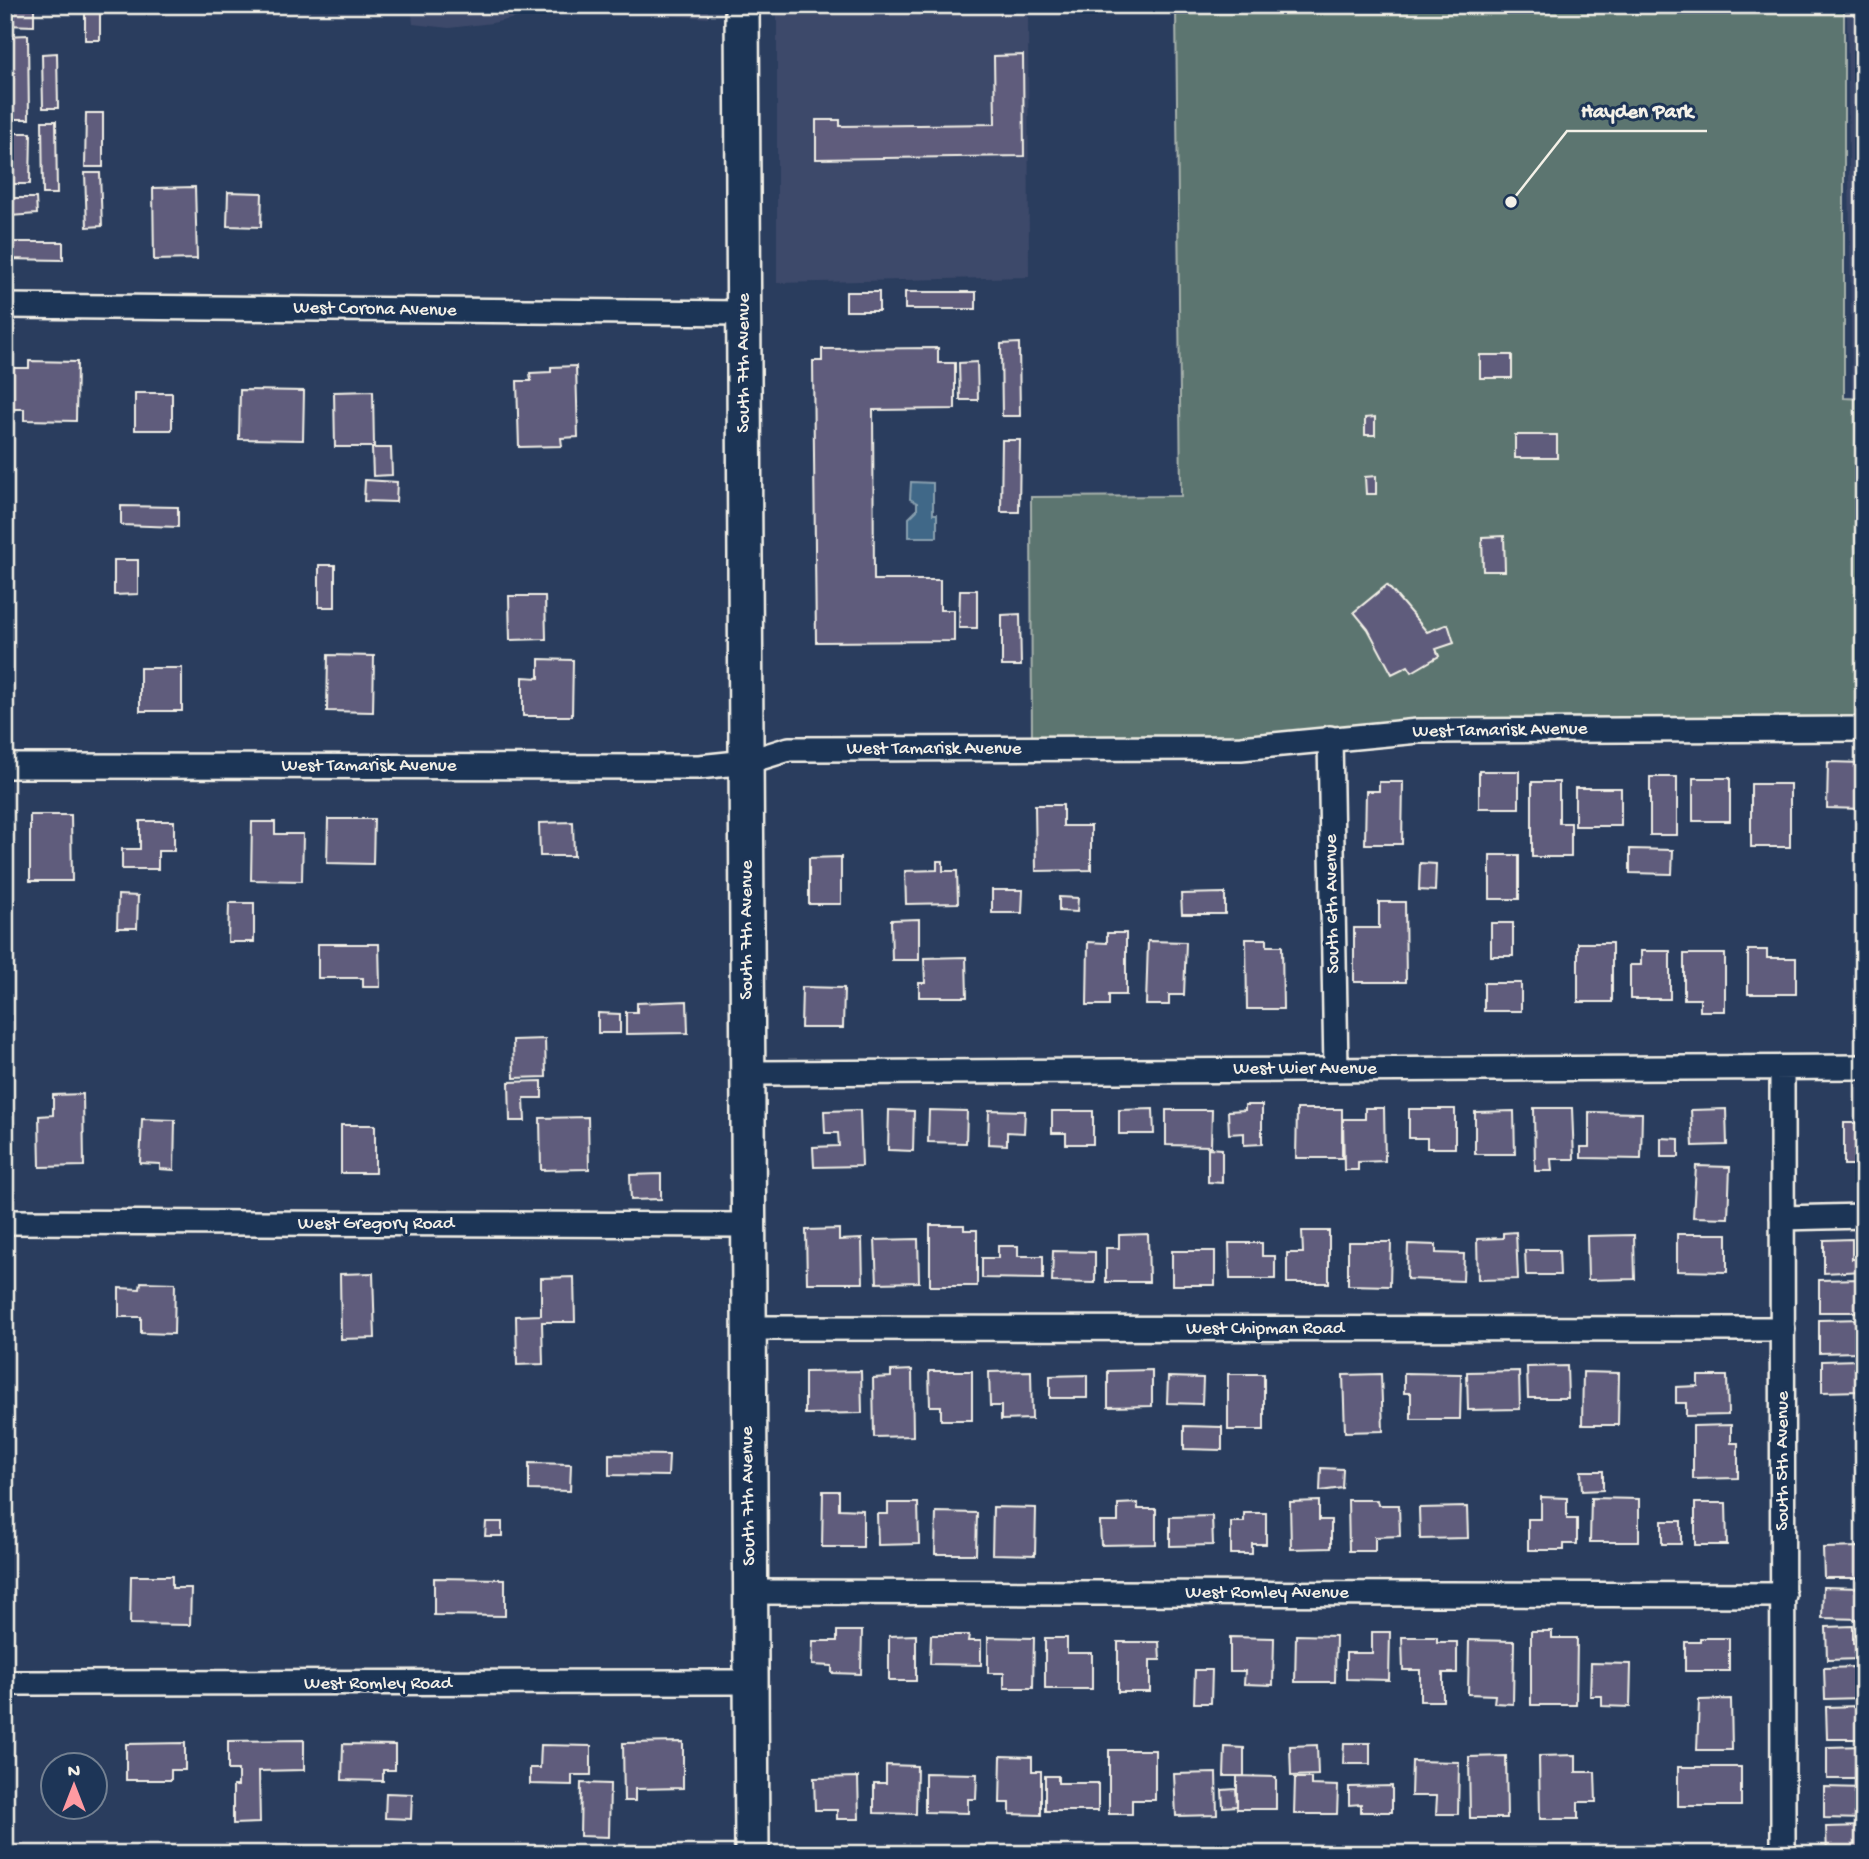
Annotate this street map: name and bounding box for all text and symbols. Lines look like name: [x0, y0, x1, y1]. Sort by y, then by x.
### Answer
callout: Hayden Park: [1567, 89, 1707, 131]
text: Hayden Park: [1581, 101, 1696, 126]
street label: South 7th Avenue: [733, 293, 756, 433]
street label: West Corona Avenue: [293, 297, 457, 323]
street label: West Tamarisk Avenue: [1412, 718, 1588, 744]
street label: West Tamarisk Avenue: [846, 738, 1022, 761]
street label: West Tamarisk Avenue: [281, 755, 457, 778]
street label: South 6th Avenue: [1320, 834, 1346, 974]
street label: South 7th Avenue: [736, 860, 759, 1000]
street label: West Wier Avenue: [1233, 1058, 1377, 1081]
street label: West Gregory Road: [298, 1213, 456, 1236]
street label: West Chipman Road: [1186, 1318, 1346, 1341]
street label: South 5th Avenue: [1772, 1391, 1795, 1531]
street label: South 7th Avenue: [736, 1426, 762, 1566]
street label: West Romley Avenue: [1185, 1582, 1349, 1605]
street label: West Romley Road: [304, 1673, 454, 1696]
north arrow: [38, 1750, 108, 1820]
text: N: [68, 1761, 80, 1784]

